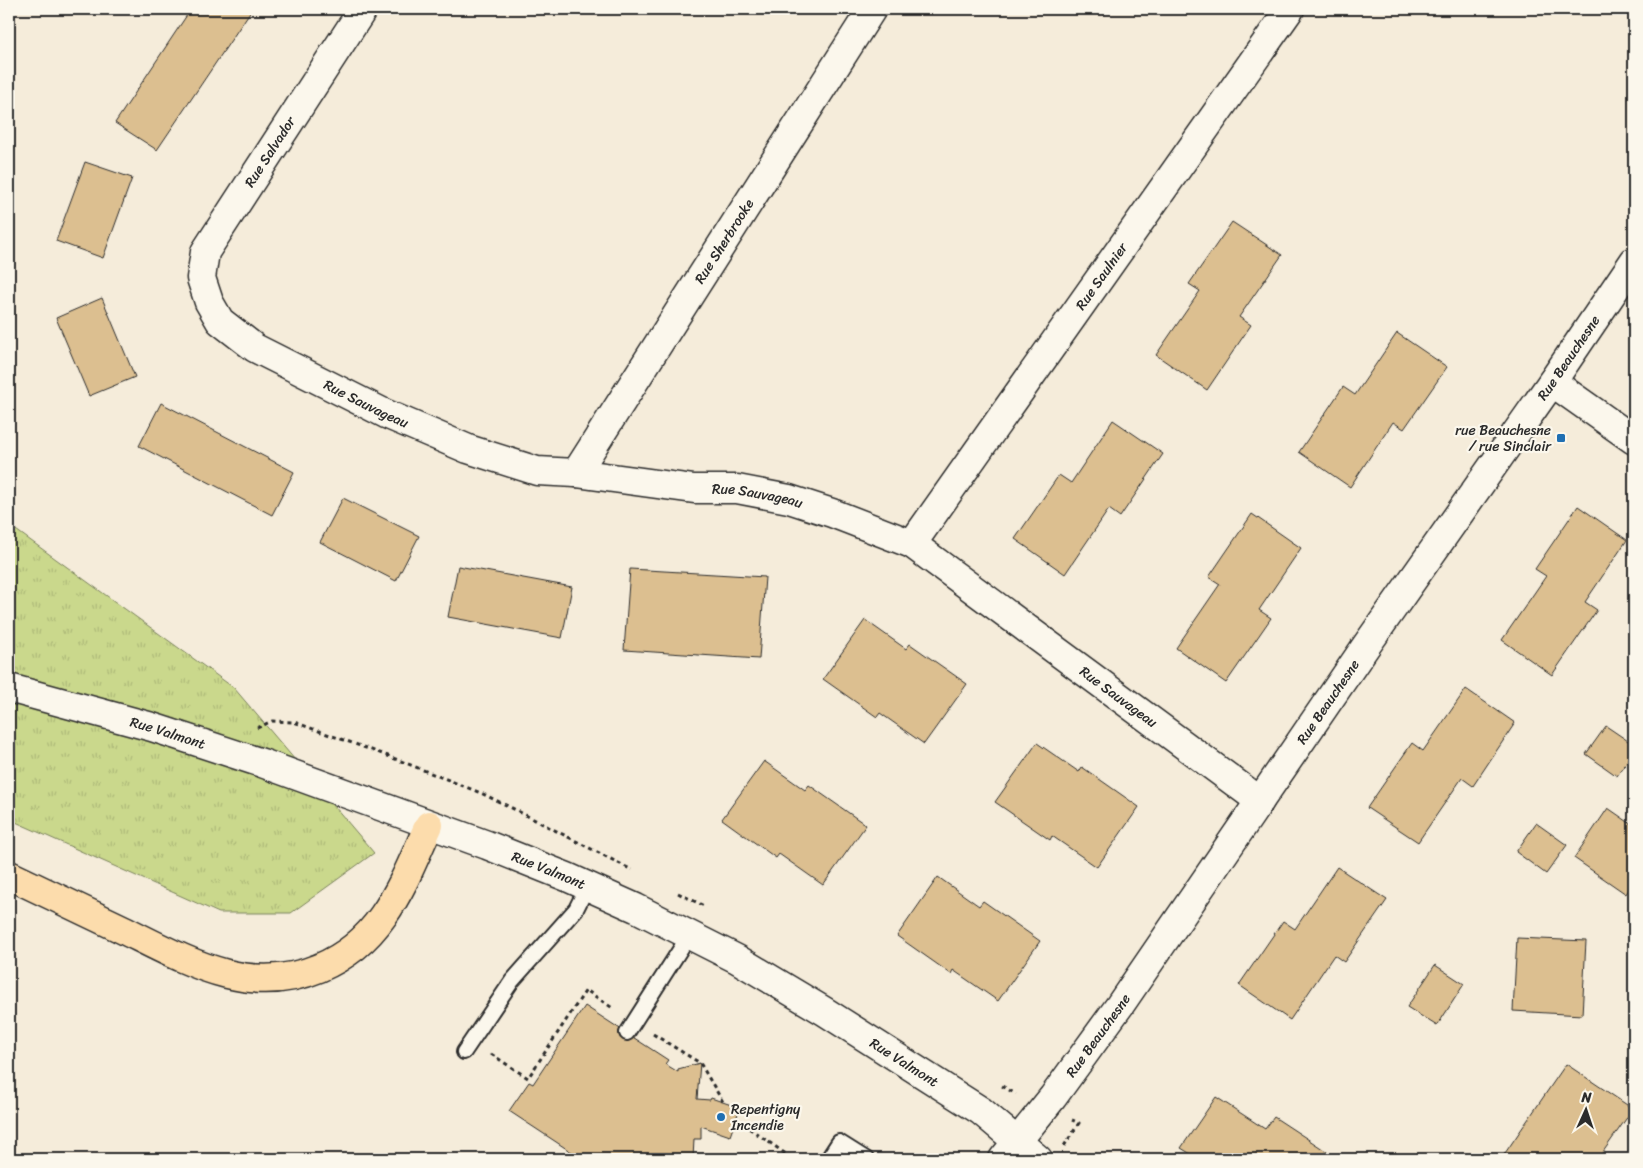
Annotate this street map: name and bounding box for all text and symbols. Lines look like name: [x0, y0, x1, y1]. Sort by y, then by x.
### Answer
street label: Rue Salvador: [238, 110, 303, 193]
street label: Rue Sherbrooke: [687, 193, 761, 289]
street label: Rue Saulnier: [1069, 236, 1135, 315]
street label: Rue Beauchesne: [1530, 310, 1607, 406]
street label: Rue Sauvageau: [319, 372, 413, 435]
place label: rue Beauchesne / rue Sinclair: [1455, 418, 1552, 459]
marker: rue Beauchesne / rue Sinclair: [1555, 432, 1567, 444]
street label: Rue Sauvageau: [712, 477, 807, 515]
street label: Rue Beauchesne: [1290, 654, 1366, 750]
street label: Rue Sauvageau: [1074, 659, 1164, 734]
street label: Rue Valmont: [127, 709, 209, 756]
street label: Rue Valmont: [508, 844, 590, 896]
street label: Rue Beauchesne: [1059, 988, 1137, 1083]
street label: Rue Valmont: [865, 1031, 944, 1094]
text: N: [1580, 1085, 1592, 1110]
north arrow: [1560, 1086, 1610, 1136]
place label: Repentigny Incendie: [730, 1097, 801, 1138]
marker: Repentigny Incendie: [715, 1111, 727, 1123]

